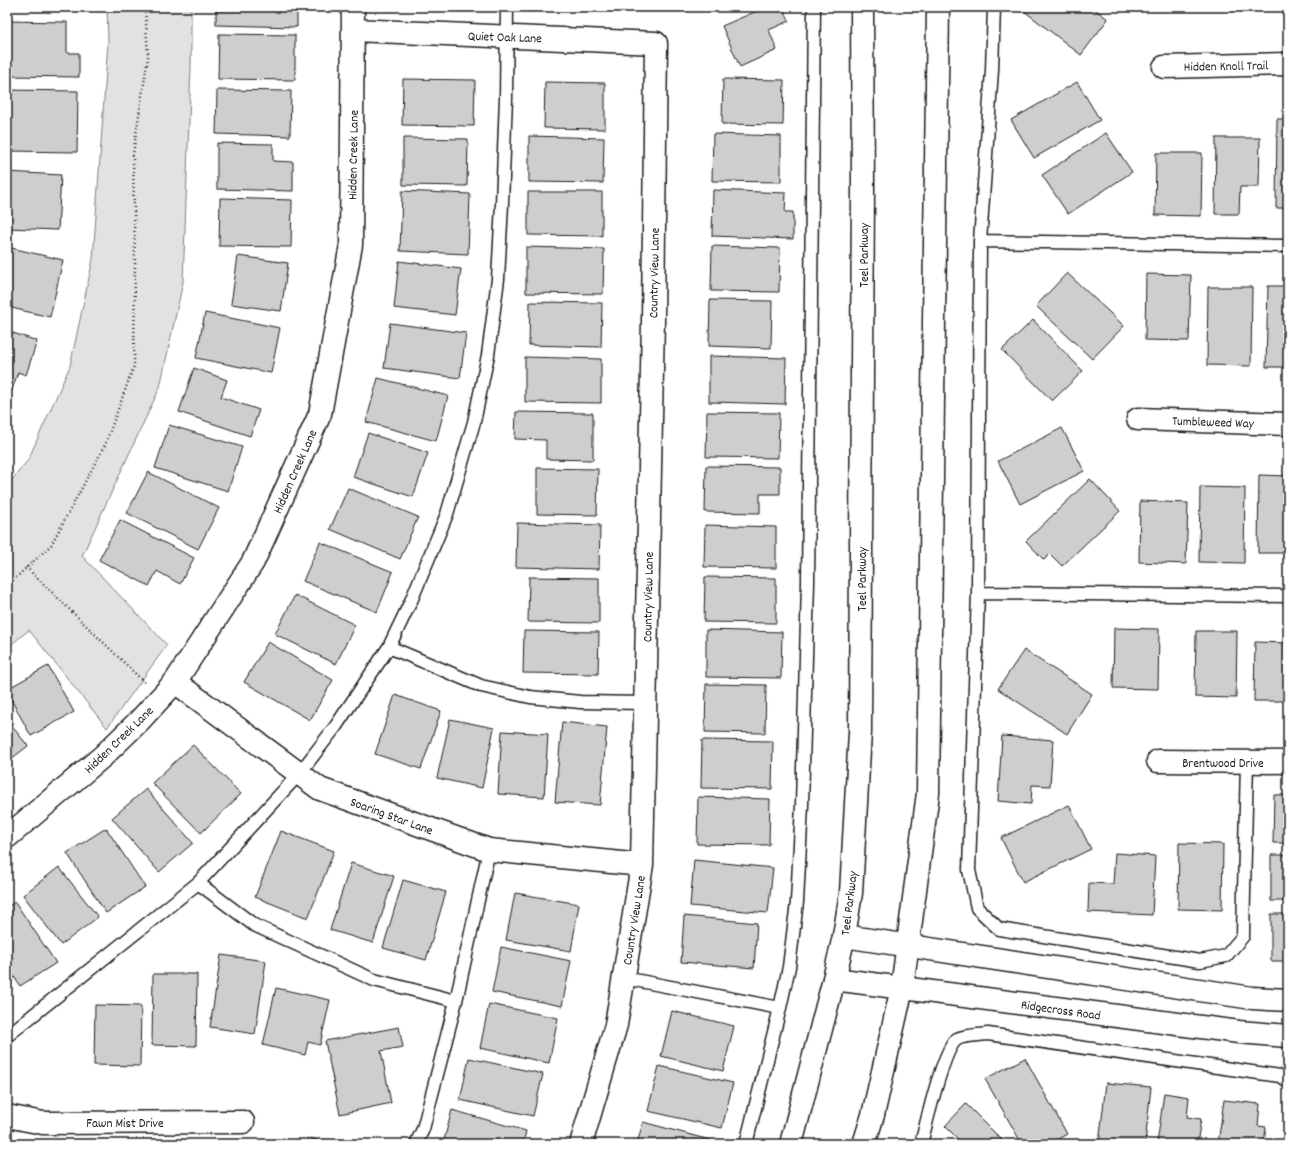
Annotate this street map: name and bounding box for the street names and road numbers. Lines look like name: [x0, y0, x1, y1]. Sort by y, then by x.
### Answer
street label: Quiet Oak Lane: [468, 28, 543, 49]
street label: Hidden Knoll Trail: [1184, 57, 1268, 78]
street label: Hidden Creek Lane: [344, 110, 365, 200]
street label: Teel Parkway: [856, 222, 875, 287]
street label: Country View Lane: [645, 227, 666, 318]
street label: Tumbleweed Way: [1172, 413, 1255, 434]
street label: Hidden Creek Lane: [269, 427, 323, 517]
street label: Teel Parkway: [854, 546, 873, 611]
street label: Country View Lane: [639, 551, 660, 642]
street label: Hidden Creek Lane: [81, 702, 159, 779]
street label: Brentwood Drive: [1182, 755, 1264, 774]
street label: Soaring Star Lane: [347, 794, 436, 841]
street label: Teel Parkway: [837, 869, 864, 937]
street label: Country View Lane: [619, 874, 652, 967]
street label: Ridgecross Road: [1020, 996, 1102, 1026]
street label: Fawn Mist Drive: [86, 1115, 164, 1134]

